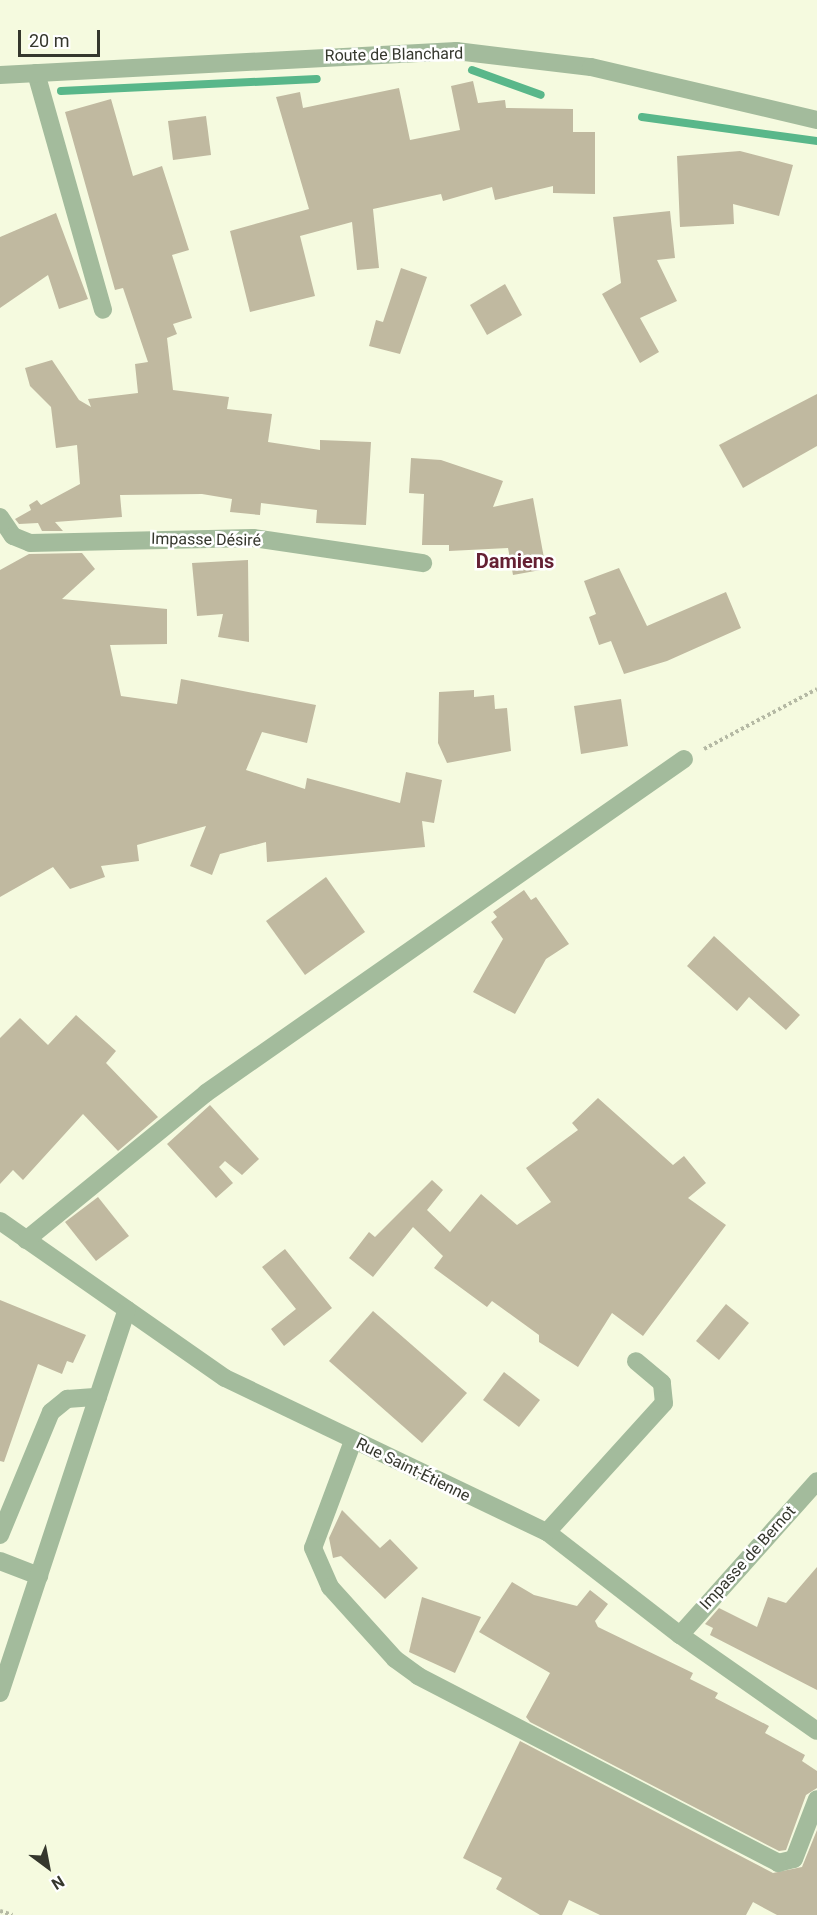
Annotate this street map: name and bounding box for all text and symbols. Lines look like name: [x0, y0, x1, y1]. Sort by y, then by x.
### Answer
scale bar: [21, 18, 104, 56]
text: 20 m: [29, 30, 69, 51]
street label: Route de Blanchard: [325, 44, 463, 66]
street label: Impasse Désiré: [151, 529, 261, 551]
district label: Damiens: [476, 549, 554, 573]
street label: Rue Saint-Étienne: [353, 1434, 473, 1506]
street label: Impasse de Bernot: [696, 1502, 800, 1614]
north arrow: [18, 1837, 78, 1897]
text: N: [48, 1872, 68, 1894]

